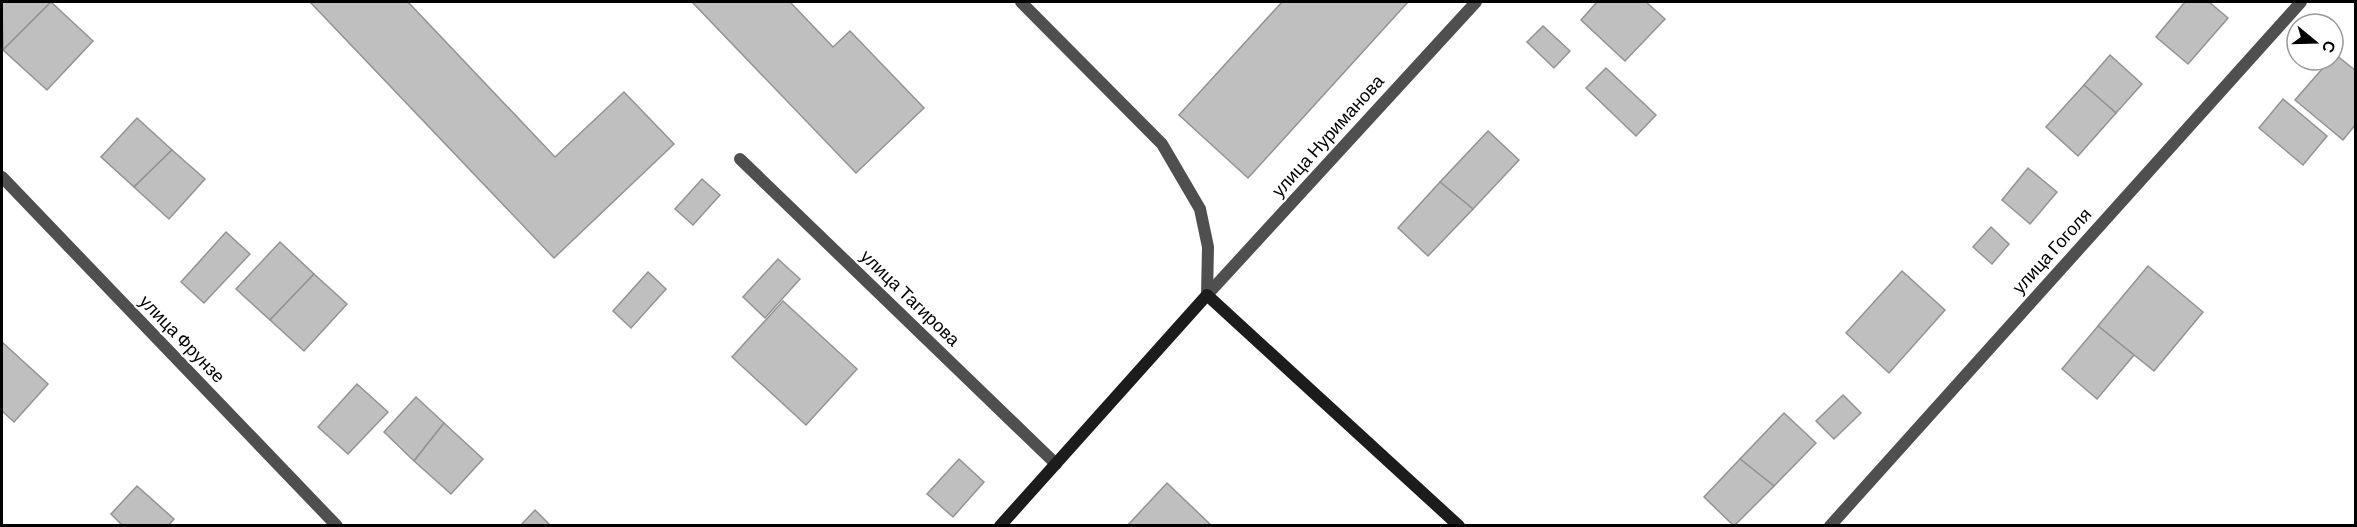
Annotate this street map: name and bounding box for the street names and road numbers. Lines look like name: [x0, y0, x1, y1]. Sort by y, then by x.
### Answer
street label: улица Нуриманова: [1267, 69, 1389, 201]
street label: улица Гоголя: [2007, 203, 2095, 298]
street label: улица Тагирова: [857, 244, 966, 351]
street label: улица Фрунзе: [135, 290, 230, 387]

